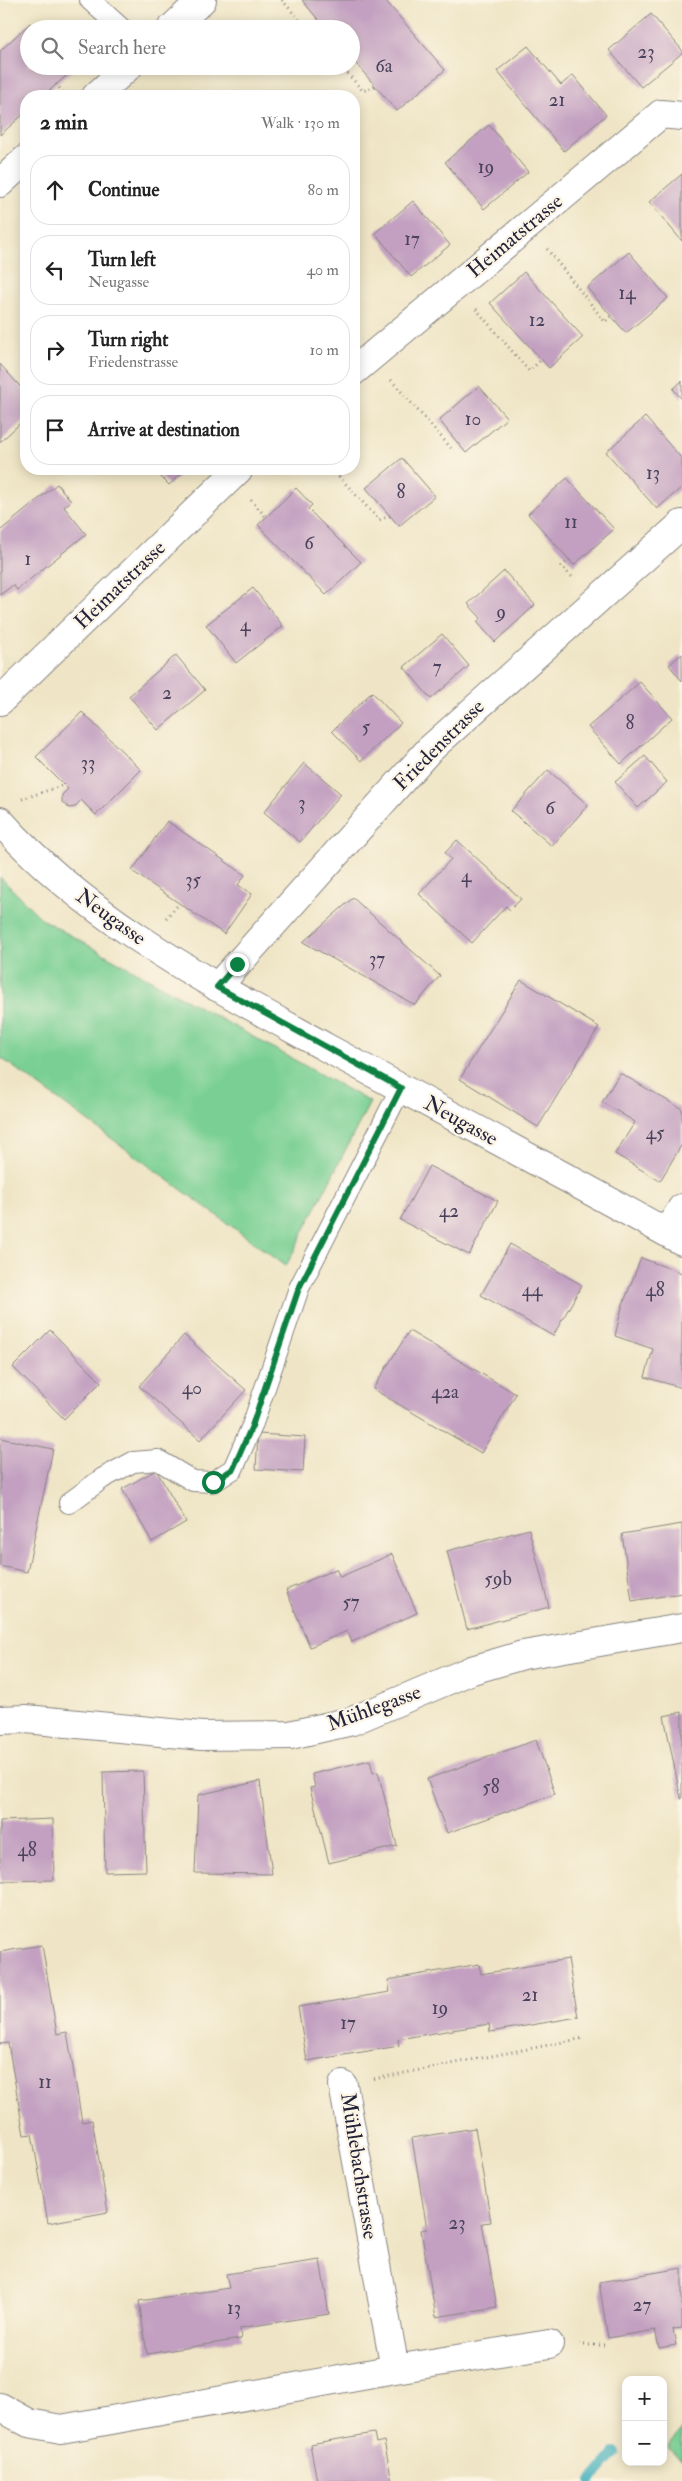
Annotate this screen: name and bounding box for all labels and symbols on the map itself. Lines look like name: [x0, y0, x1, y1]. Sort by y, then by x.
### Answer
house number: 23: [638, 40, 654, 64]
house number: 6a: [375, 54, 393, 78]
house number: 21: [549, 88, 565, 112]
house number: 19: [478, 155, 494, 179]
street label: Heimatstrasse: [462, 188, 569, 284]
house number: 17: [404, 227, 420, 251]
house number: 14: [618, 281, 636, 305]
house number: 12: [529, 308, 545, 332]
house number: 10: [465, 407, 481, 431]
house number: 13: [646, 461, 660, 485]
house number: 8: [397, 480, 406, 504]
house number: 11: [564, 510, 578, 534]
house number: 6: [304, 531, 315, 555]
street label: Heimatstrasse: [69, 535, 172, 635]
house number: 1: [25, 547, 31, 571]
house number: 9: [494, 600, 506, 624]
house number: 4: [240, 613, 251, 637]
house number: 7: [433, 655, 442, 679]
house number: 2: [162, 681, 172, 705]
street label: Friedenstrasse: [388, 693, 491, 796]
house number: 8: [626, 711, 635, 735]
house number: 5: [362, 715, 371, 739]
house number: 33: [81, 751, 95, 775]
house number: 3: [298, 791, 306, 815]
house number: 6: [545, 796, 556, 820]
house number: 4: [461, 864, 472, 888]
house number: 35: [185, 868, 201, 892]
street label: Neugasse: [71, 883, 152, 952]
house number: 37: [369, 947, 385, 971]
route end: [226, 953, 249, 976]
street label: Neugasse: [419, 1090, 503, 1152]
house number: 45: [646, 1121, 665, 1145]
house number: 42: [439, 1199, 459, 1223]
house number: 44: [522, 1278, 543, 1302]
house number: 48: [645, 1278, 665, 1302]
house number: 40: [182, 1376, 202, 1400]
house number: 42a: [431, 1380, 459, 1404]
route start: [202, 1471, 225, 1494]
house number: 59b: [484, 1567, 512, 1591]
house number: 57: [342, 1590, 360, 1614]
street label: Mühlegasse: [323, 1678, 425, 1737]
house number: 58: [482, 1775, 500, 1799]
house number: 48: [17, 1838, 37, 1862]
house number: 21: [522, 1983, 538, 2007]
house number: 19: [432, 1996, 448, 2020]
house number: 17: [340, 2011, 356, 2035]
house number: 11: [38, 2070, 52, 2094]
street label: Mühlebachstrasse: [334, 2091, 384, 2241]
house number: 23: [449, 2211, 465, 2235]
house number: 27: [633, 2293, 651, 2317]
house number: 13: [227, 2296, 241, 2320]

